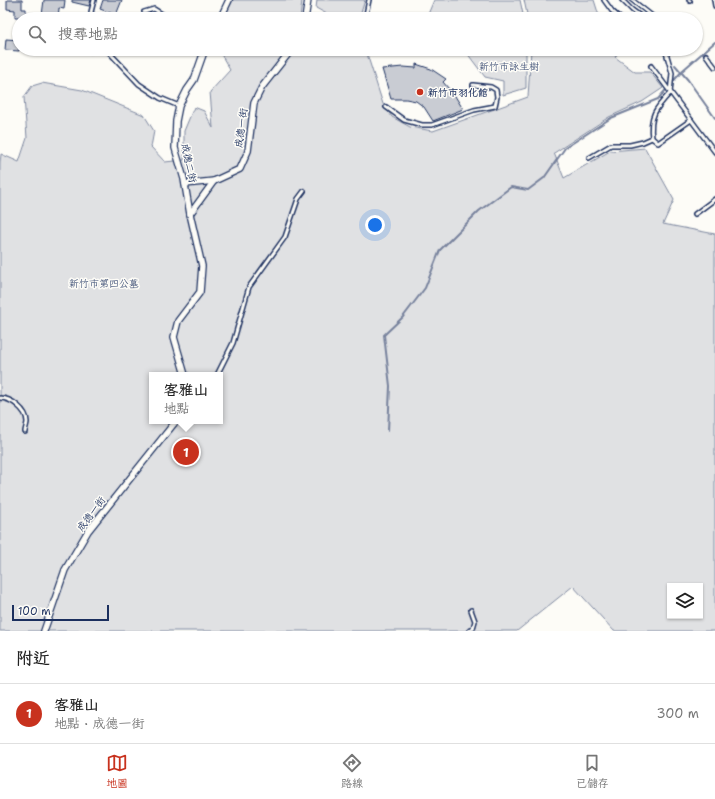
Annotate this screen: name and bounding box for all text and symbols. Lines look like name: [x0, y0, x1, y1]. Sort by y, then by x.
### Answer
search box: [12, 12, 703, 56]
icon: search: [26, 23, 48, 45]
text: 搜尋地點: [58, 24, 118, 44]
park label: 新竹市詠生樹: [479, 60, 539, 73]
place label: 新竹市羽化館: [428, 86, 488, 99]
marker: 新竹市羽化館: [415, 87, 425, 97]
street label: 成德一街: [232, 107, 250, 149]
street label: 成德二街: [178, 142, 200, 184]
your location: [365, 215, 385, 235]
park label: 新竹市第四公墓: [69, 277, 139, 290]
popup: [149, 372, 223, 424]
text: 客雅山: [163, 380, 209, 400]
text: 地點: [163, 400, 190, 417]
pin: 1: [173, 437, 199, 467]
street label: 成德一街: [74, 494, 108, 534]
map controls: [667, 583, 703, 619]
button: layers: [667, 583, 703, 619]
scale bar: [12, 603, 109, 622]
text: 100 m: [18, 604, 51, 619]
text: 附近: [16, 647, 50, 669]
text: 客雅山: [54, 695, 99, 715]
text: 1: [26, 705, 32, 722]
text: 300 m: [656, 705, 699, 722]
text: 地點 · 成德一街: [54, 715, 145, 732]
tab: 地圖: [106, 752, 128, 791]
tab: 路線: [341, 752, 363, 791]
tab: 已儲存: [576, 752, 609, 791]

